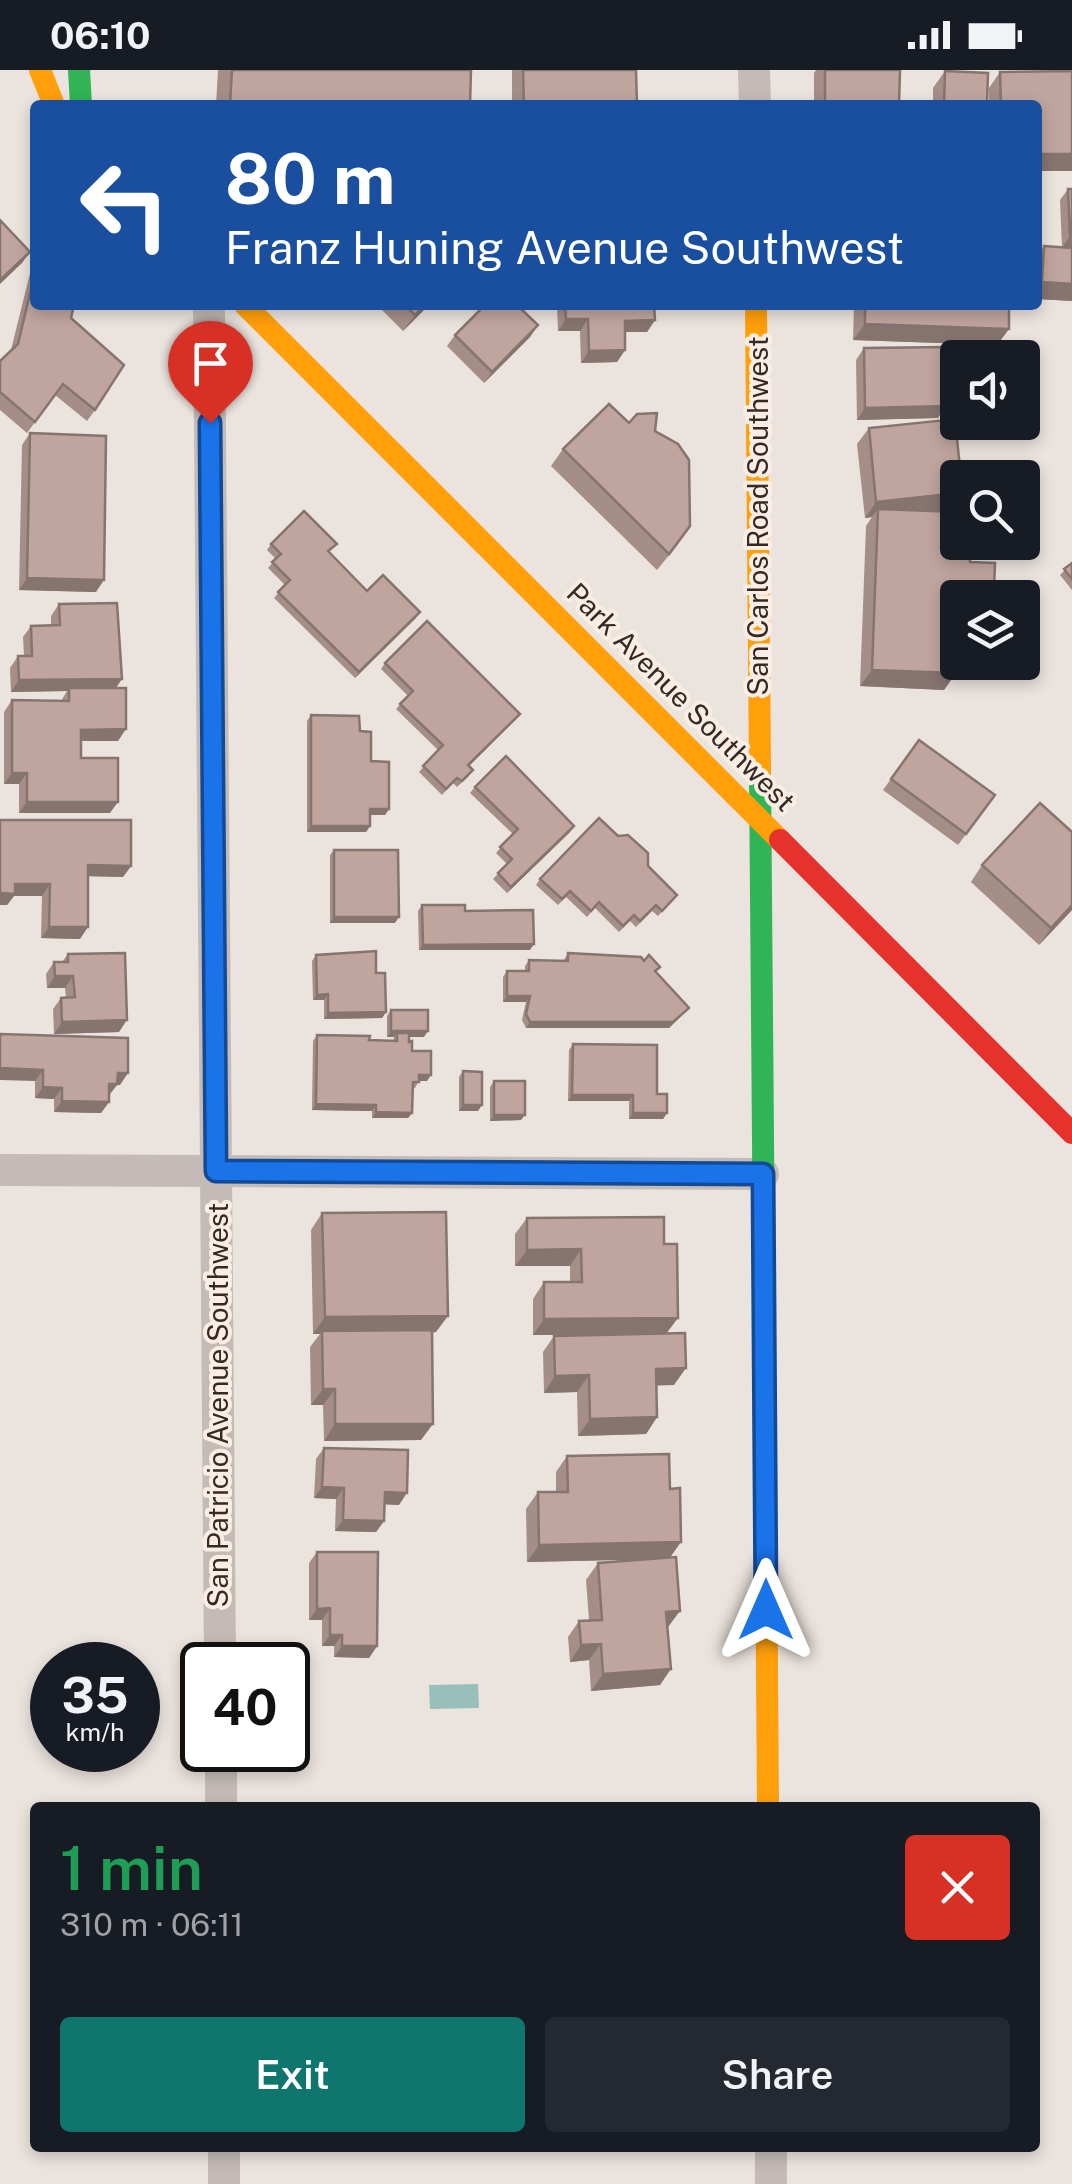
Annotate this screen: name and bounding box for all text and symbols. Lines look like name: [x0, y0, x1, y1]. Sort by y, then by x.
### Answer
text: 06:10: [50, 13, 150, 58]
text: 80 m: [225, 137, 395, 220]
icon: left: [60, 140, 190, 270]
text: Franz Huning Avenue Southwest: [225, 221, 904, 274]
pin: [168, 321, 253, 424]
icon: arrive: [183, 336, 238, 391]
street label: San Carlos Road Southwest: [741, 336, 774, 696]
map controls: [940, 340, 1040, 680]
button: sound: [940, 340, 1040, 440]
button: search: [940, 460, 1040, 560]
street label: Park Avenue Southwest: [561, 576, 802, 817]
button: layers: [940, 580, 1040, 680]
street label: San Patricio Avenue Southwest: [201, 1203, 234, 1607]
position arrow: [714, 1558, 818, 1662]
speed limit sign: 40: [180, 1642, 310, 1772]
text: 35: [61, 1665, 129, 1724]
text: km/h: [66, 1717, 124, 1747]
text: 1 min: [60, 1833, 203, 1904]
button: close: [905, 1835, 1010, 1940]
text: 310 m · 06:11: [60, 1906, 243, 1943]
button: Exit: [60, 2017, 525, 2132]
button: Share: [545, 2017, 1010, 2132]

